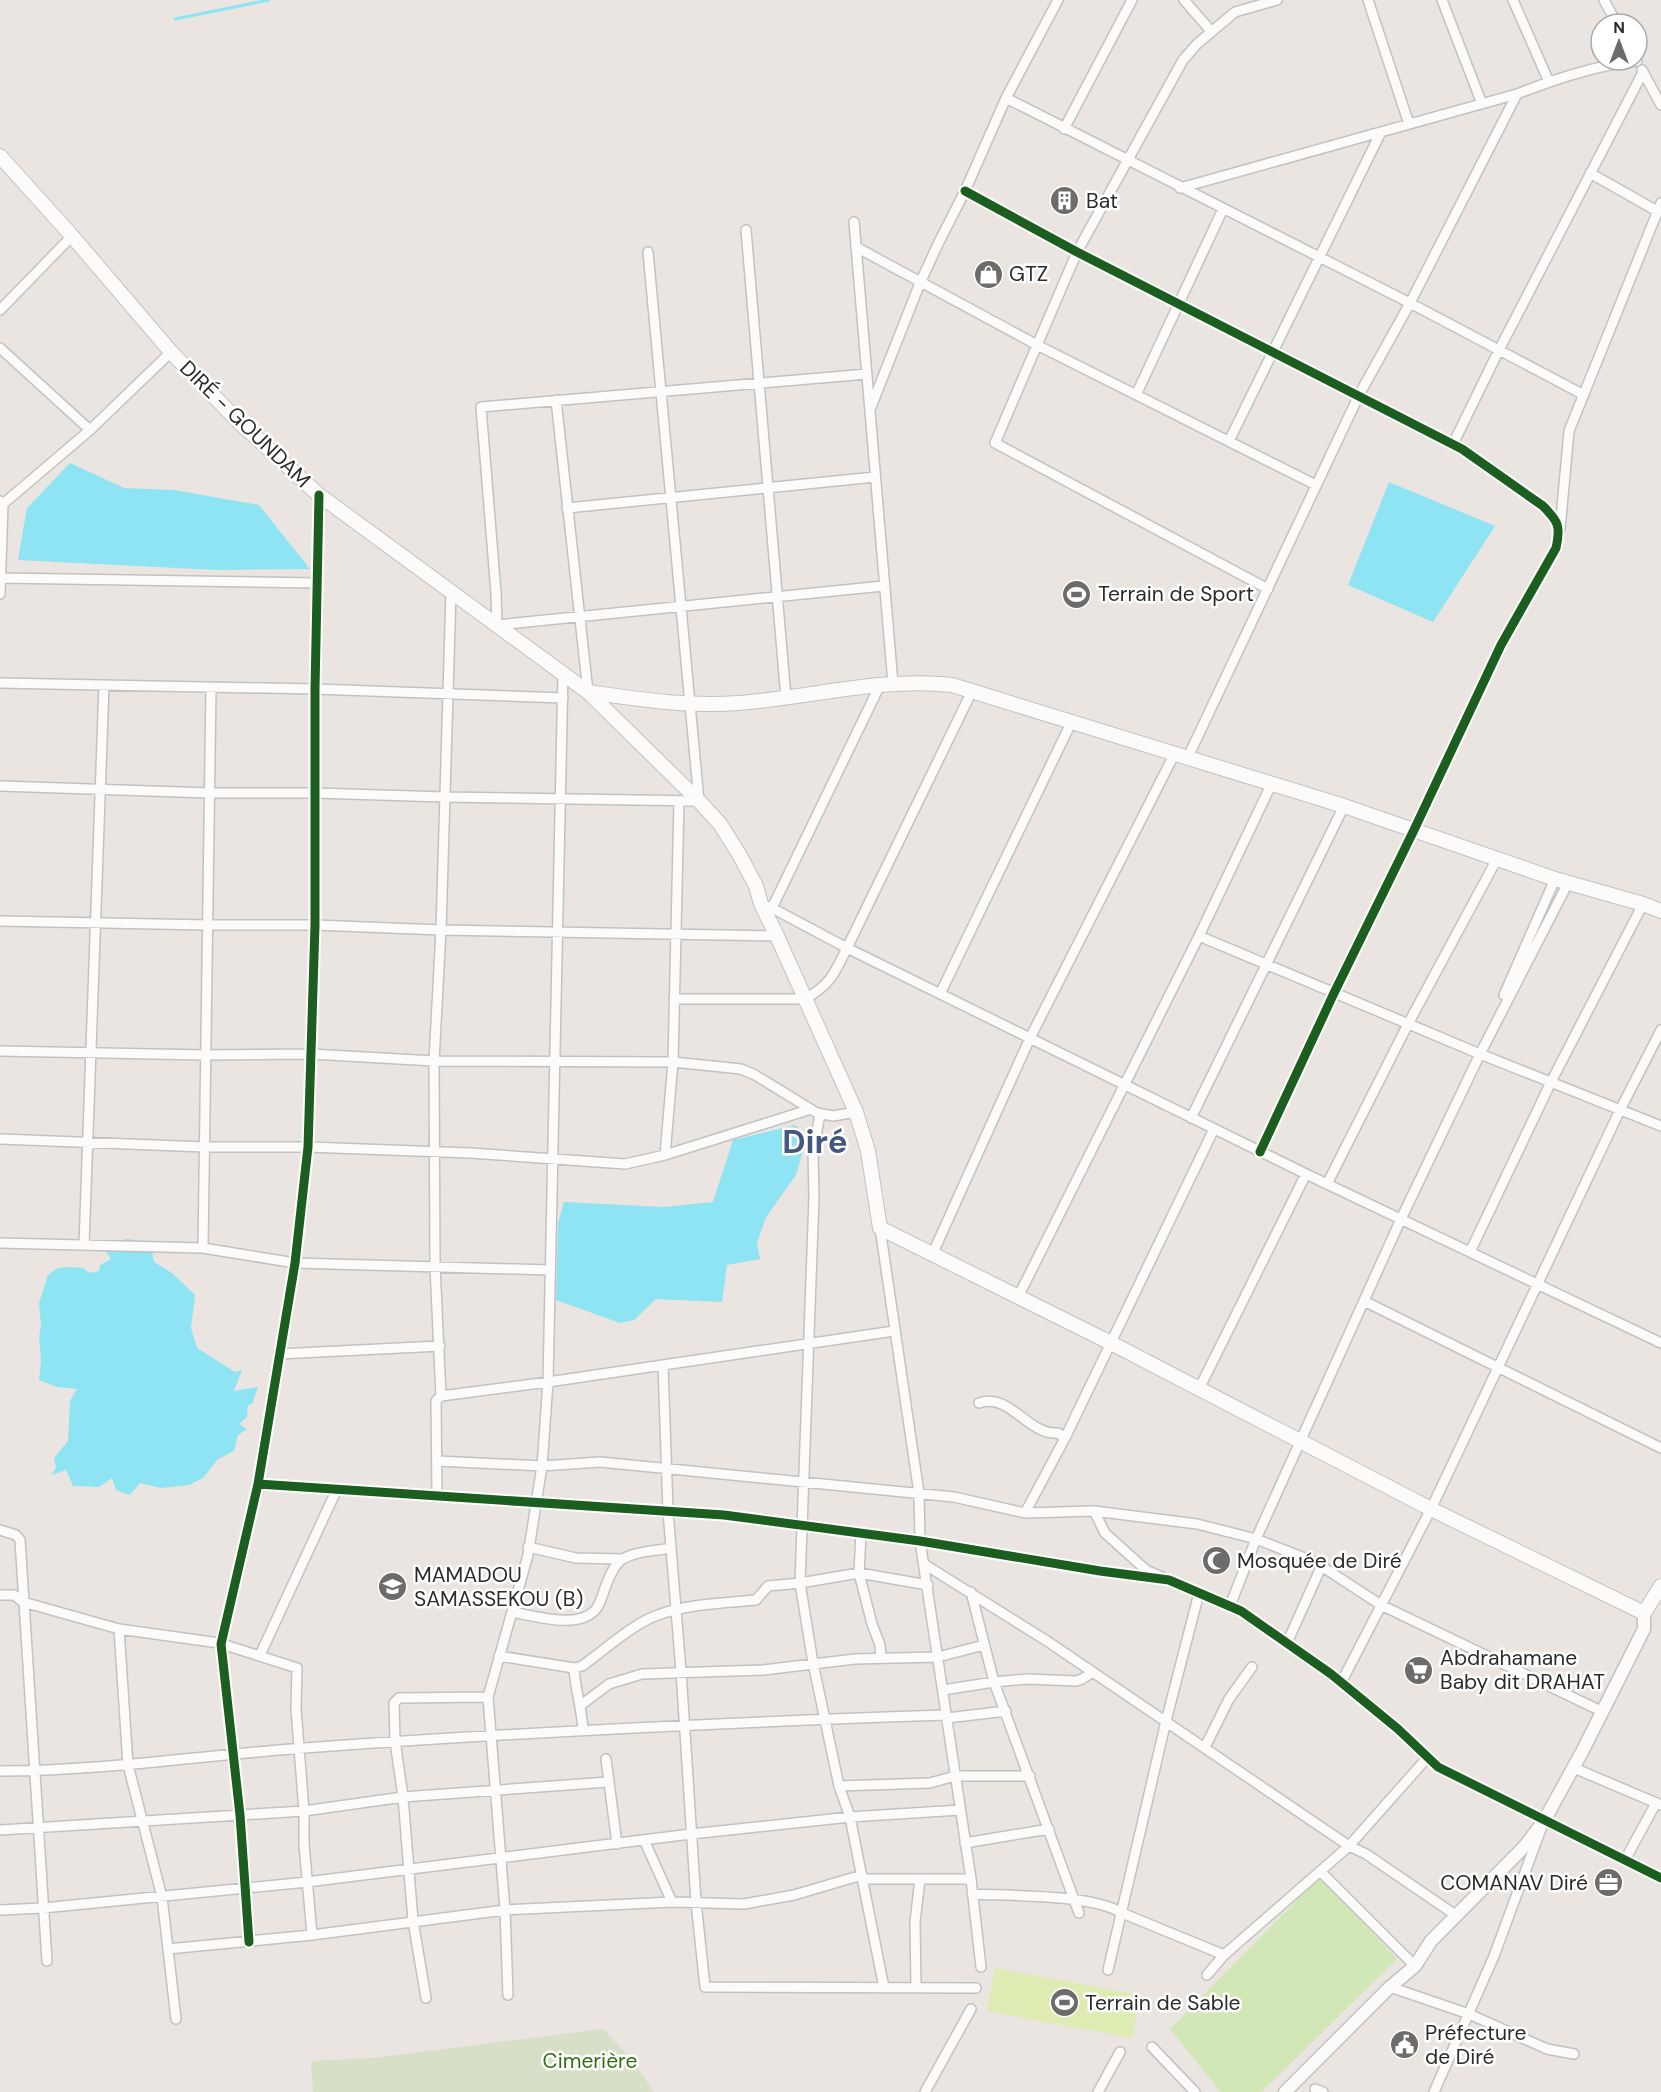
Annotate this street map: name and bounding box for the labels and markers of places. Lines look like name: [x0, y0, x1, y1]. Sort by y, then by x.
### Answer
building icon: Bat: [1049, 185, 1081, 217]
place label: Bat: [1086, 187, 1118, 215]
shop icon: GTZ: [972, 258, 1004, 290]
place label: GTZ: [1009, 260, 1048, 288]
sports icon: Terrain de Sport: [1061, 578, 1093, 610]
place label: Terrain de Sport: [1098, 580, 1254, 608]
mosque icon: Mosquée de Diré: [1200, 1545, 1232, 1577]
place label: Mosquée de Diré: [1237, 1547, 1402, 1575]
place label: MAMADOU SAMASSEKOU (B): [414, 1561, 583, 1613]
school or university icon: MAMADOU SAMASSEKOU (B): [377, 1571, 409, 1603]
place label: Abdrahamane Baby dit DRAHAT: [1440, 1644, 1605, 1696]
supermarket icon: Abdrahamane Baby dit DRAHAT: [1403, 1654, 1435, 1686]
office icon: COMANAV Diré: [1593, 1867, 1625, 1899]
place label: COMANAV Diré: [1440, 1869, 1588, 1897]
sports icon: Terrain de Sable: [1048, 1987, 1080, 2019]
place label: Terrain de Sable: [1085, 1989, 1241, 2017]
place label: Préfecture de Diré: [1425, 2019, 1526, 2071]
public building icon: Préfecture de Diré: [1388, 2029, 1420, 2061]

